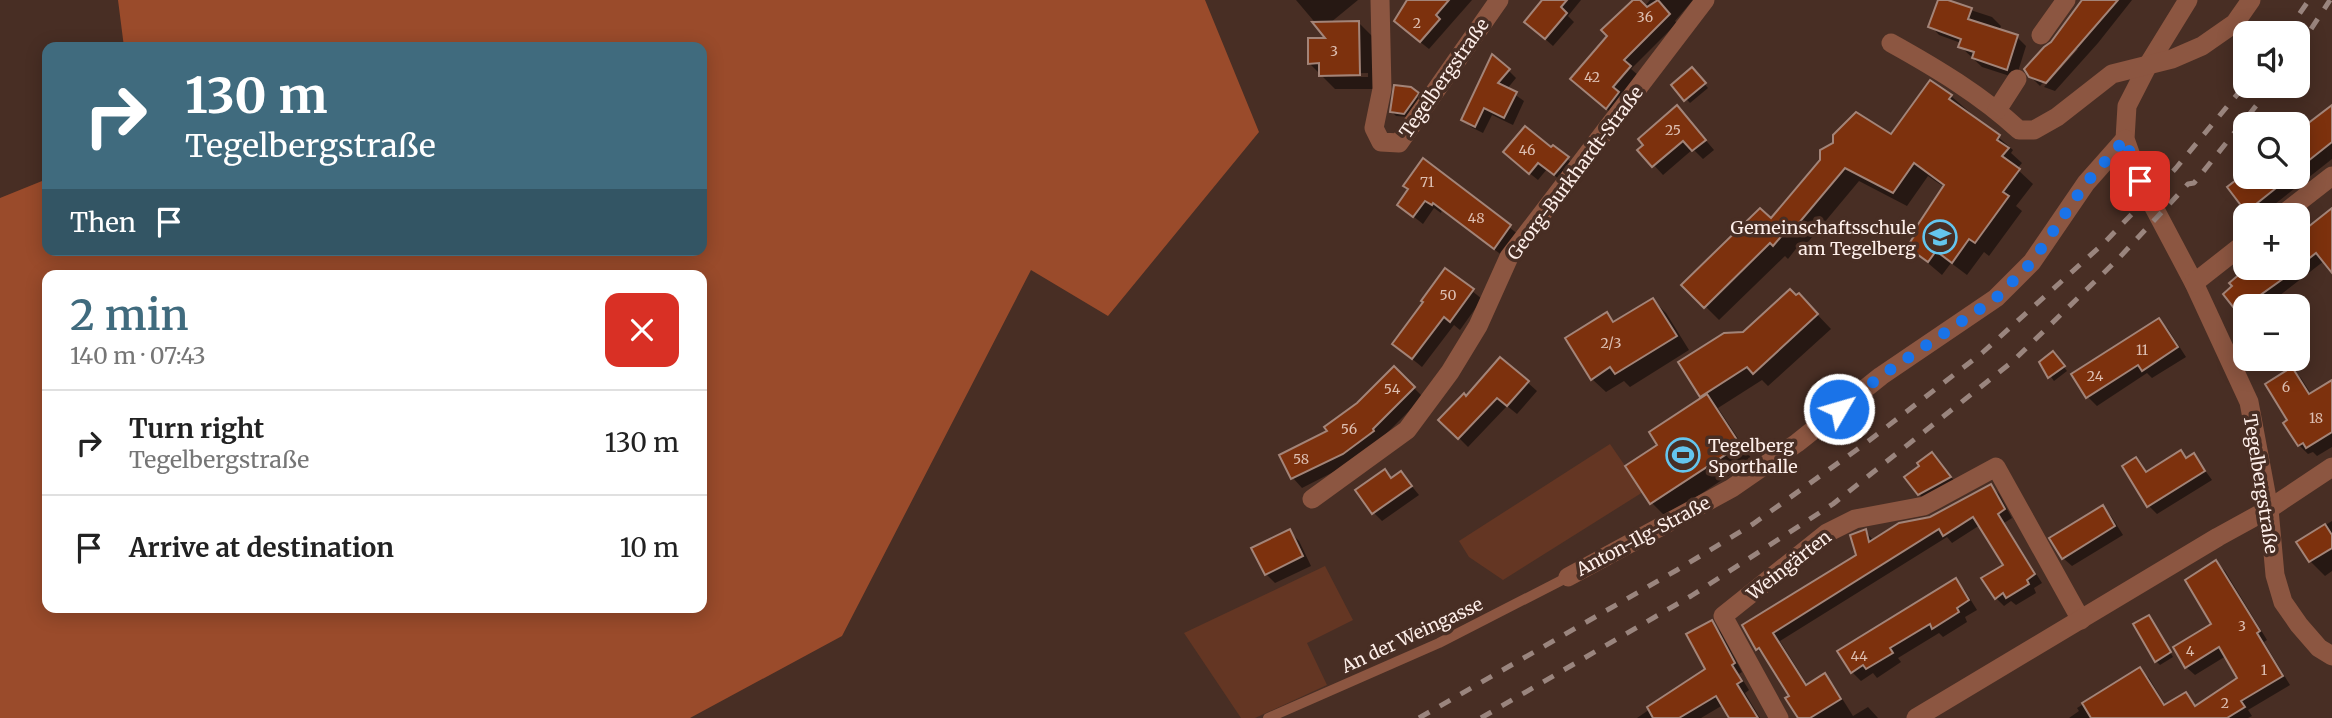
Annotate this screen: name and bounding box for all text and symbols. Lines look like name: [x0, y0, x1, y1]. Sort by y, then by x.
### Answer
house number: 36: [1637, 8, 1653, 26]
street label: Tegelbergstraße: [1394, 14, 1494, 142]
house number: 2: [1413, 14, 1421, 32]
map controls: [2233, 21, 2310, 371]
button: sound: [2233, 21, 2310, 98]
house number: 3: [1330, 42, 1338, 60]
text: 130 m: [185, 65, 328, 126]
house number: 42: [1584, 68, 1600, 86]
icon: right: [70, 70, 161, 161]
street label: Georg-Burkhardt-Straße: [1502, 81, 1648, 265]
button: search: [2233, 112, 2310, 189]
house number: 25: [1665, 121, 1681, 139]
text: Tegelbergstraße: [185, 126, 436, 166]
house number: 46: [1519, 141, 1535, 159]
pin: [2110, 151, 2170, 211]
icon: arrive: [2121, 162, 2159, 200]
house number: 71: [1420, 173, 1434, 191]
icon: arrive: [150, 203, 188, 241]
button: +: [2233, 203, 2310, 280]
text: Then: [70, 206, 136, 239]
house number: 48: [1468, 209, 1484, 227]
place label: Gemeinschaftsschule am Tegelberg: [1731, 216, 1916, 260]
school or university icon: Gemeinschaftsschule am Tegelberg: [1921, 218, 1959, 256]
house number: 50: [1440, 286, 1456, 304]
text: 2 min: [70, 289, 189, 341]
button: close: [605, 293, 679, 367]
button: −: [2233, 294, 2310, 371]
house number: 2/3: [1600, 334, 1622, 352]
text: 140 m · 07:43: [70, 341, 206, 370]
house number: 11: [2136, 341, 2148, 359]
house number: 24: [2087, 367, 2104, 385]
position arrow: [1802, 372, 1876, 446]
house number: 6: [2282, 378, 2290, 396]
house number: 54: [1384, 380, 1401, 398]
house number: 18: [2309, 409, 2323, 427]
text: Turn right: [129, 412, 264, 445]
street label: Tegelbergstraße: [2239, 413, 2283, 555]
house number: 56: [1341, 420, 1357, 438]
icon: right: [70, 424, 108, 462]
text: 130 m: [605, 426, 679, 459]
place label: Tegelberg Sporthalle: [1708, 434, 1798, 478]
sports icon: Tegelberg Sporthalle: [1664, 436, 1702, 474]
text: Tegelbergstraße: [129, 445, 309, 474]
house number: 58: [1293, 450, 1309, 468]
street label: Anton-Ilg-Straße: [1571, 491, 1714, 581]
street label: Weingärten: [1741, 525, 1836, 606]
icon: arrive: [70, 529, 108, 567]
text: Arrive at destination: [129, 531, 394, 564]
text: 10 m: [620, 531, 679, 564]
street label: An der Weingasse: [1337, 592, 1486, 678]
house number: 3: [2238, 617, 2246, 635]
house number: 4: [2186, 642, 2195, 660]
house number: 44: [1850, 647, 1868, 665]
house number: 1: [2261, 661, 2267, 679]
house number: 2: [2221, 694, 2229, 712]

